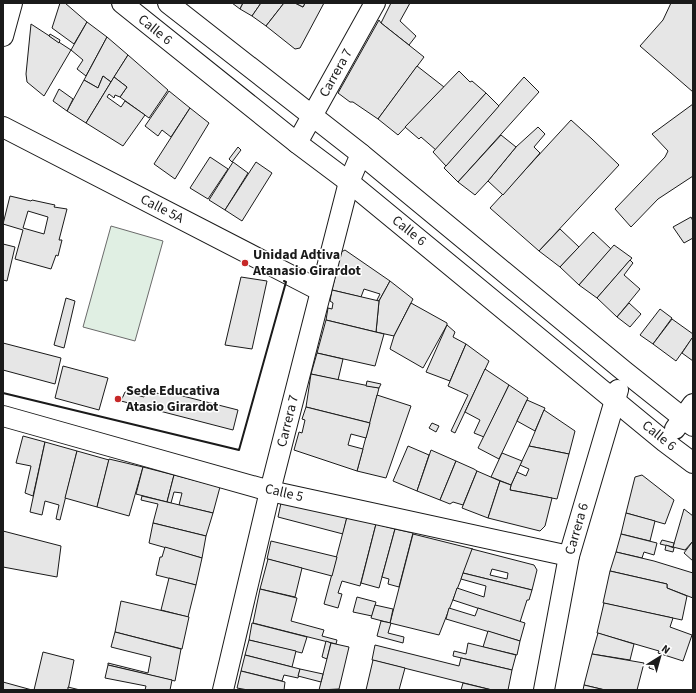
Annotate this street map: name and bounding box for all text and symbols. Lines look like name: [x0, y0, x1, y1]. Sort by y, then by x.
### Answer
street label: Calle 6: [134, 10, 176, 50]
street label: Carrera 7: [314, 45, 358, 101]
street label: Calle 5A: [137, 190, 188, 229]
street label: Calle 6: [388, 211, 430, 251]
place label: Unidad Adtiva Atanasio Girardot: [252, 245, 361, 281]
marker: Unidad Adtiva Atanasio Girardot: [240, 258, 250, 268]
place label: Sede Educativa Atasio Girardot: [125, 381, 220, 417]
street label: Carrera 7: [272, 393, 304, 449]
marker: Sede Educativa Atasio Girardot: [113, 394, 123, 404]
street label: Calle 6: [638, 416, 680, 456]
street label: Calle 5: [263, 479, 305, 507]
street label: Carrera 6: [560, 501, 594, 557]
north arrow: [640, 637, 680, 677]
text: N: [658, 641, 673, 658]

